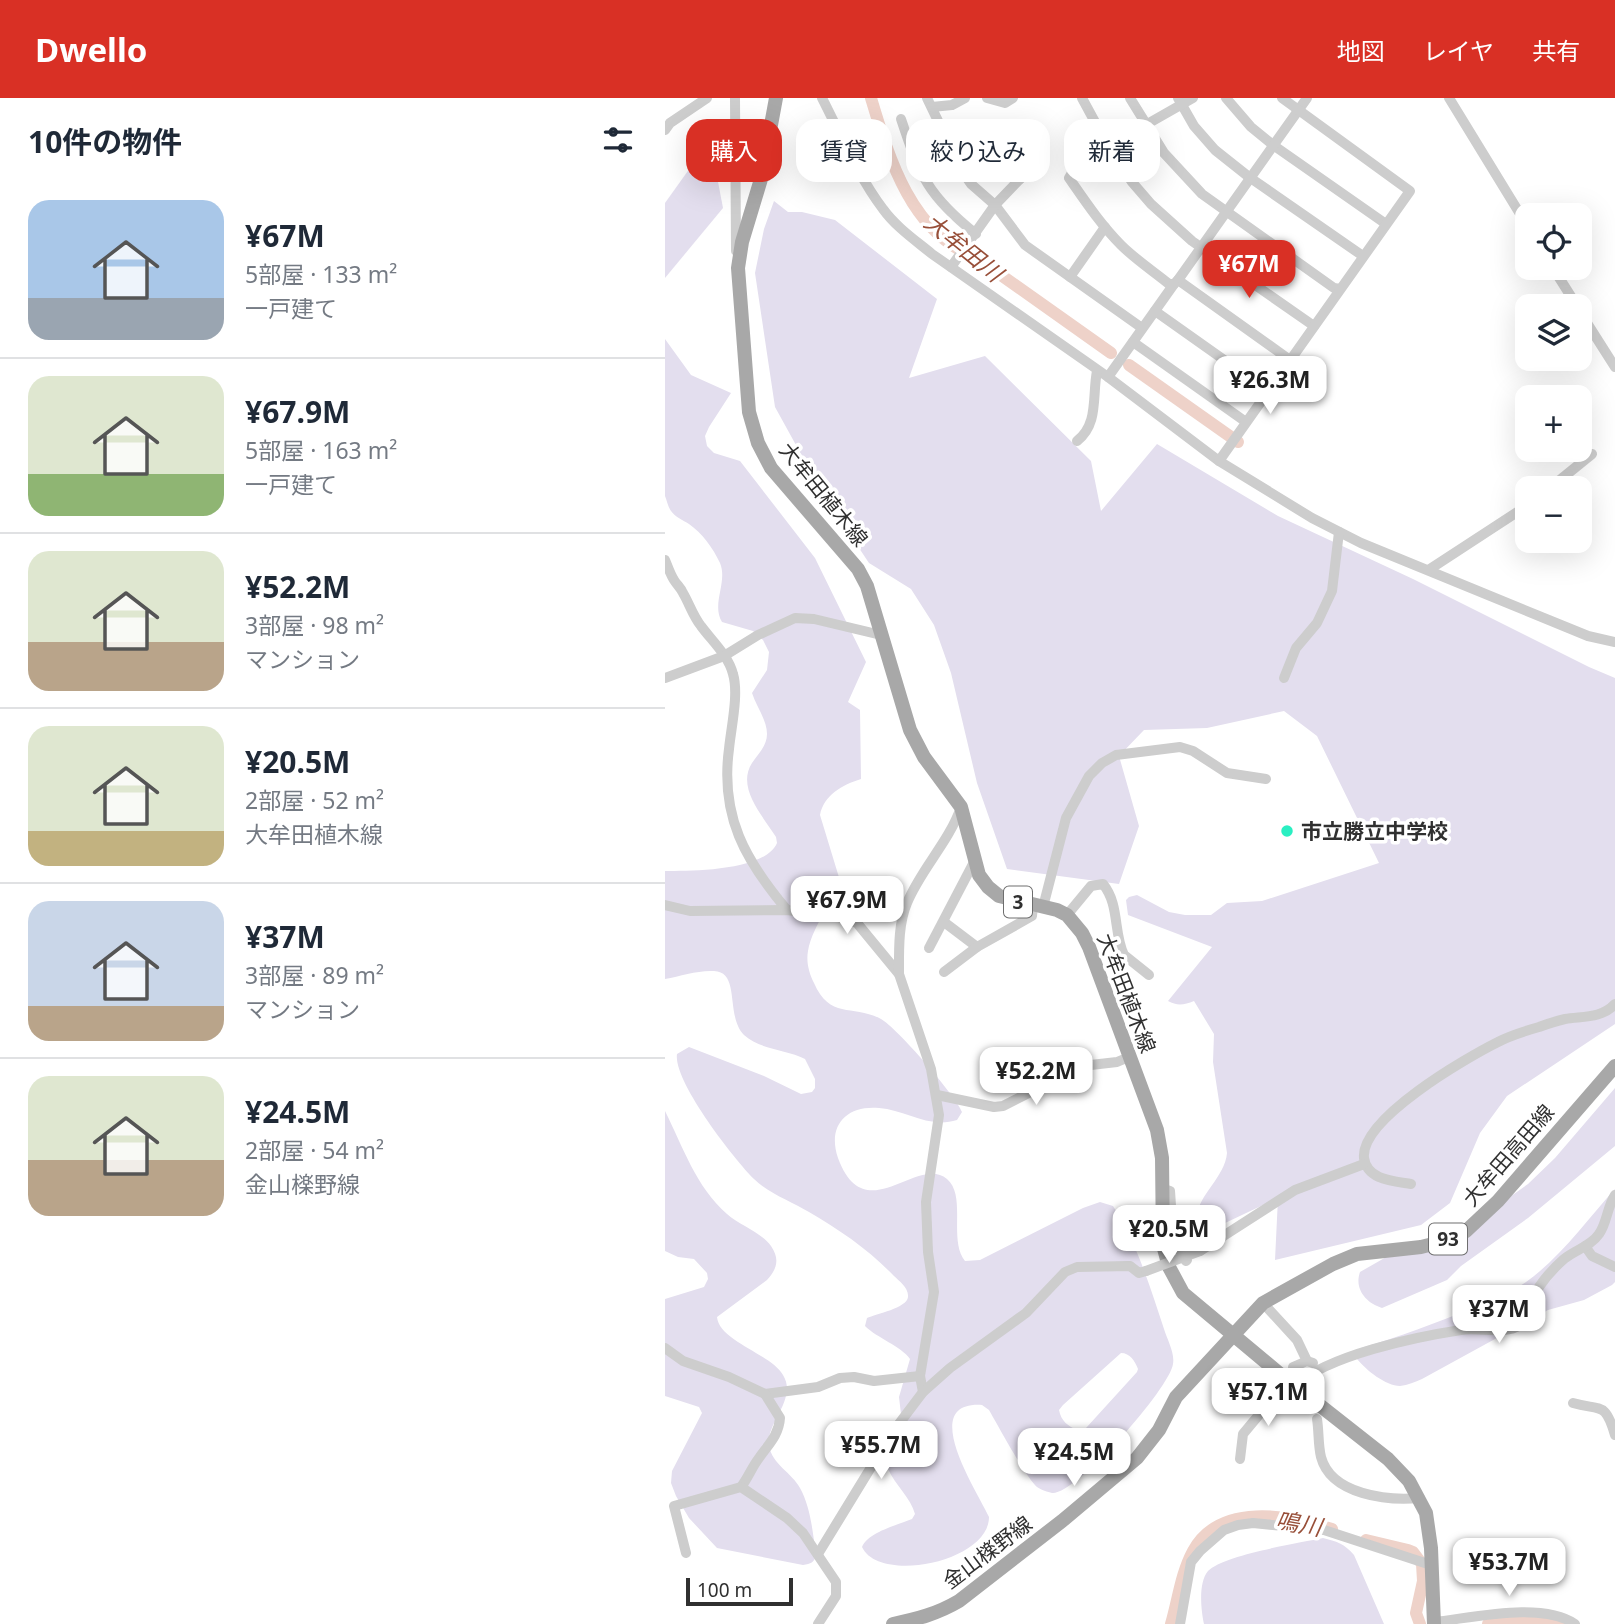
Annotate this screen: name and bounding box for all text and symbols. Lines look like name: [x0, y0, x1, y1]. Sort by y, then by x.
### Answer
text: Dwello: [35, 27, 147, 72]
text: 地図: [1337, 34, 1385, 67]
text: レイヤ: [1423, 34, 1494, 67]
text: 共有: [1532, 34, 1580, 67]
chip: 購入: [686, 119, 782, 182]
chip: 賃貸: [796, 119, 892, 182]
chip: 絞り込み: [906, 119, 1050, 182]
chip: 新着: [1064, 119, 1160, 182]
text: 10件の物件: [28, 121, 182, 162]
icon: filters: [599, 121, 637, 159]
map controls: [1515, 203, 1592, 553]
button: locate: [1515, 203, 1592, 280]
water label: 大牟田川: [918, 206, 1012, 290]
text: ¥67M: [245, 215, 325, 256]
icon: home: [84, 228, 168, 312]
pin: ¥67M: [1208, 240, 1290, 300]
text: ¥67M: [1218, 247, 1280, 279]
text: 5部屋 · 133 m²: [245, 258, 397, 290]
text: 一戸建て: [245, 292, 337, 324]
button: layers: [1515, 294, 1592, 371]
pin: ¥26.3M: [1213, 356, 1327, 416]
text: ¥26.3M: [1230, 363, 1310, 395]
button: +: [1515, 385, 1592, 462]
text: ¥67.9M: [245, 391, 350, 432]
icon: home: [84, 404, 168, 488]
text: 5部屋 · 163 m²: [245, 434, 397, 466]
street label: 大牟田植木線: [773, 436, 875, 552]
text: 一戸建て: [245, 468, 337, 500]
button: −: [1515, 476, 1592, 553]
text: ¥52.2M: [245, 566, 350, 607]
icon: home: [84, 579, 168, 663]
text: 3部屋 · 98 m²: [245, 609, 384, 641]
text: マンション: [245, 643, 360, 675]
text: ¥20.5M: [245, 741, 350, 782]
icon: home: [84, 754, 168, 838]
text: 2部屋 · 52 m²: [245, 784, 384, 816]
place label: 市立勝立中学校: [1301, 817, 1448, 845]
text: 大牟田植木線: [245, 818, 383, 850]
marker: 市立勝立中学校: [1279, 823, 1295, 839]
pin: ¥67.9M: [790, 876, 904, 936]
text: ¥67.9M: [807, 883, 887, 915]
road number: 3: [1004, 887, 1032, 918]
text: ¥37M: [245, 916, 325, 957]
icon: home: [84, 929, 168, 1013]
street label: 大牟田植木線: [1091, 929, 1163, 1057]
text: 3部屋 · 89 m²: [245, 959, 384, 991]
text: マンション: [245, 993, 360, 1025]
pin: ¥52.2M: [979, 1048, 1093, 1107]
text: ¥52.2M: [996, 1054, 1076, 1086]
text: ¥24.5M: [245, 1091, 350, 1132]
street label: 大牟田高田線: [1456, 1098, 1560, 1212]
icon: home: [84, 1104, 168, 1188]
text: 2部屋 · 54 m²: [245, 1134, 384, 1166]
text: 金山檪野線: [245, 1168, 360, 1200]
pin: ¥20.5M: [1112, 1206, 1226, 1265]
text: ¥20.5M: [1129, 1212, 1209, 1244]
road number: 93: [1429, 1224, 1467, 1254]
pin: ¥37M: [1458, 1286, 1540, 1345]
text: ¥37M: [1468, 1292, 1530, 1324]
pin: ¥57.1M: [1211, 1368, 1325, 1428]
text: ¥57.1M: [1228, 1375, 1308, 1407]
pin: ¥55.7M: [824, 1422, 938, 1481]
text: ¥55.7M: [841, 1428, 921, 1460]
pin: ¥24.5M: [1017, 1428, 1131, 1488]
text: ¥24.5M: [1034, 1435, 1114, 1467]
water label: 鳴川: [1274, 1503, 1327, 1543]
street label: 金山檪野線: [937, 1509, 1037, 1595]
pin: ¥53.7M: [1452, 1538, 1566, 1598]
text: ¥53.7M: [1469, 1545, 1549, 1577]
scale bar: [686, 1575, 793, 1607]
text: 100 m: [697, 1577, 752, 1603]

